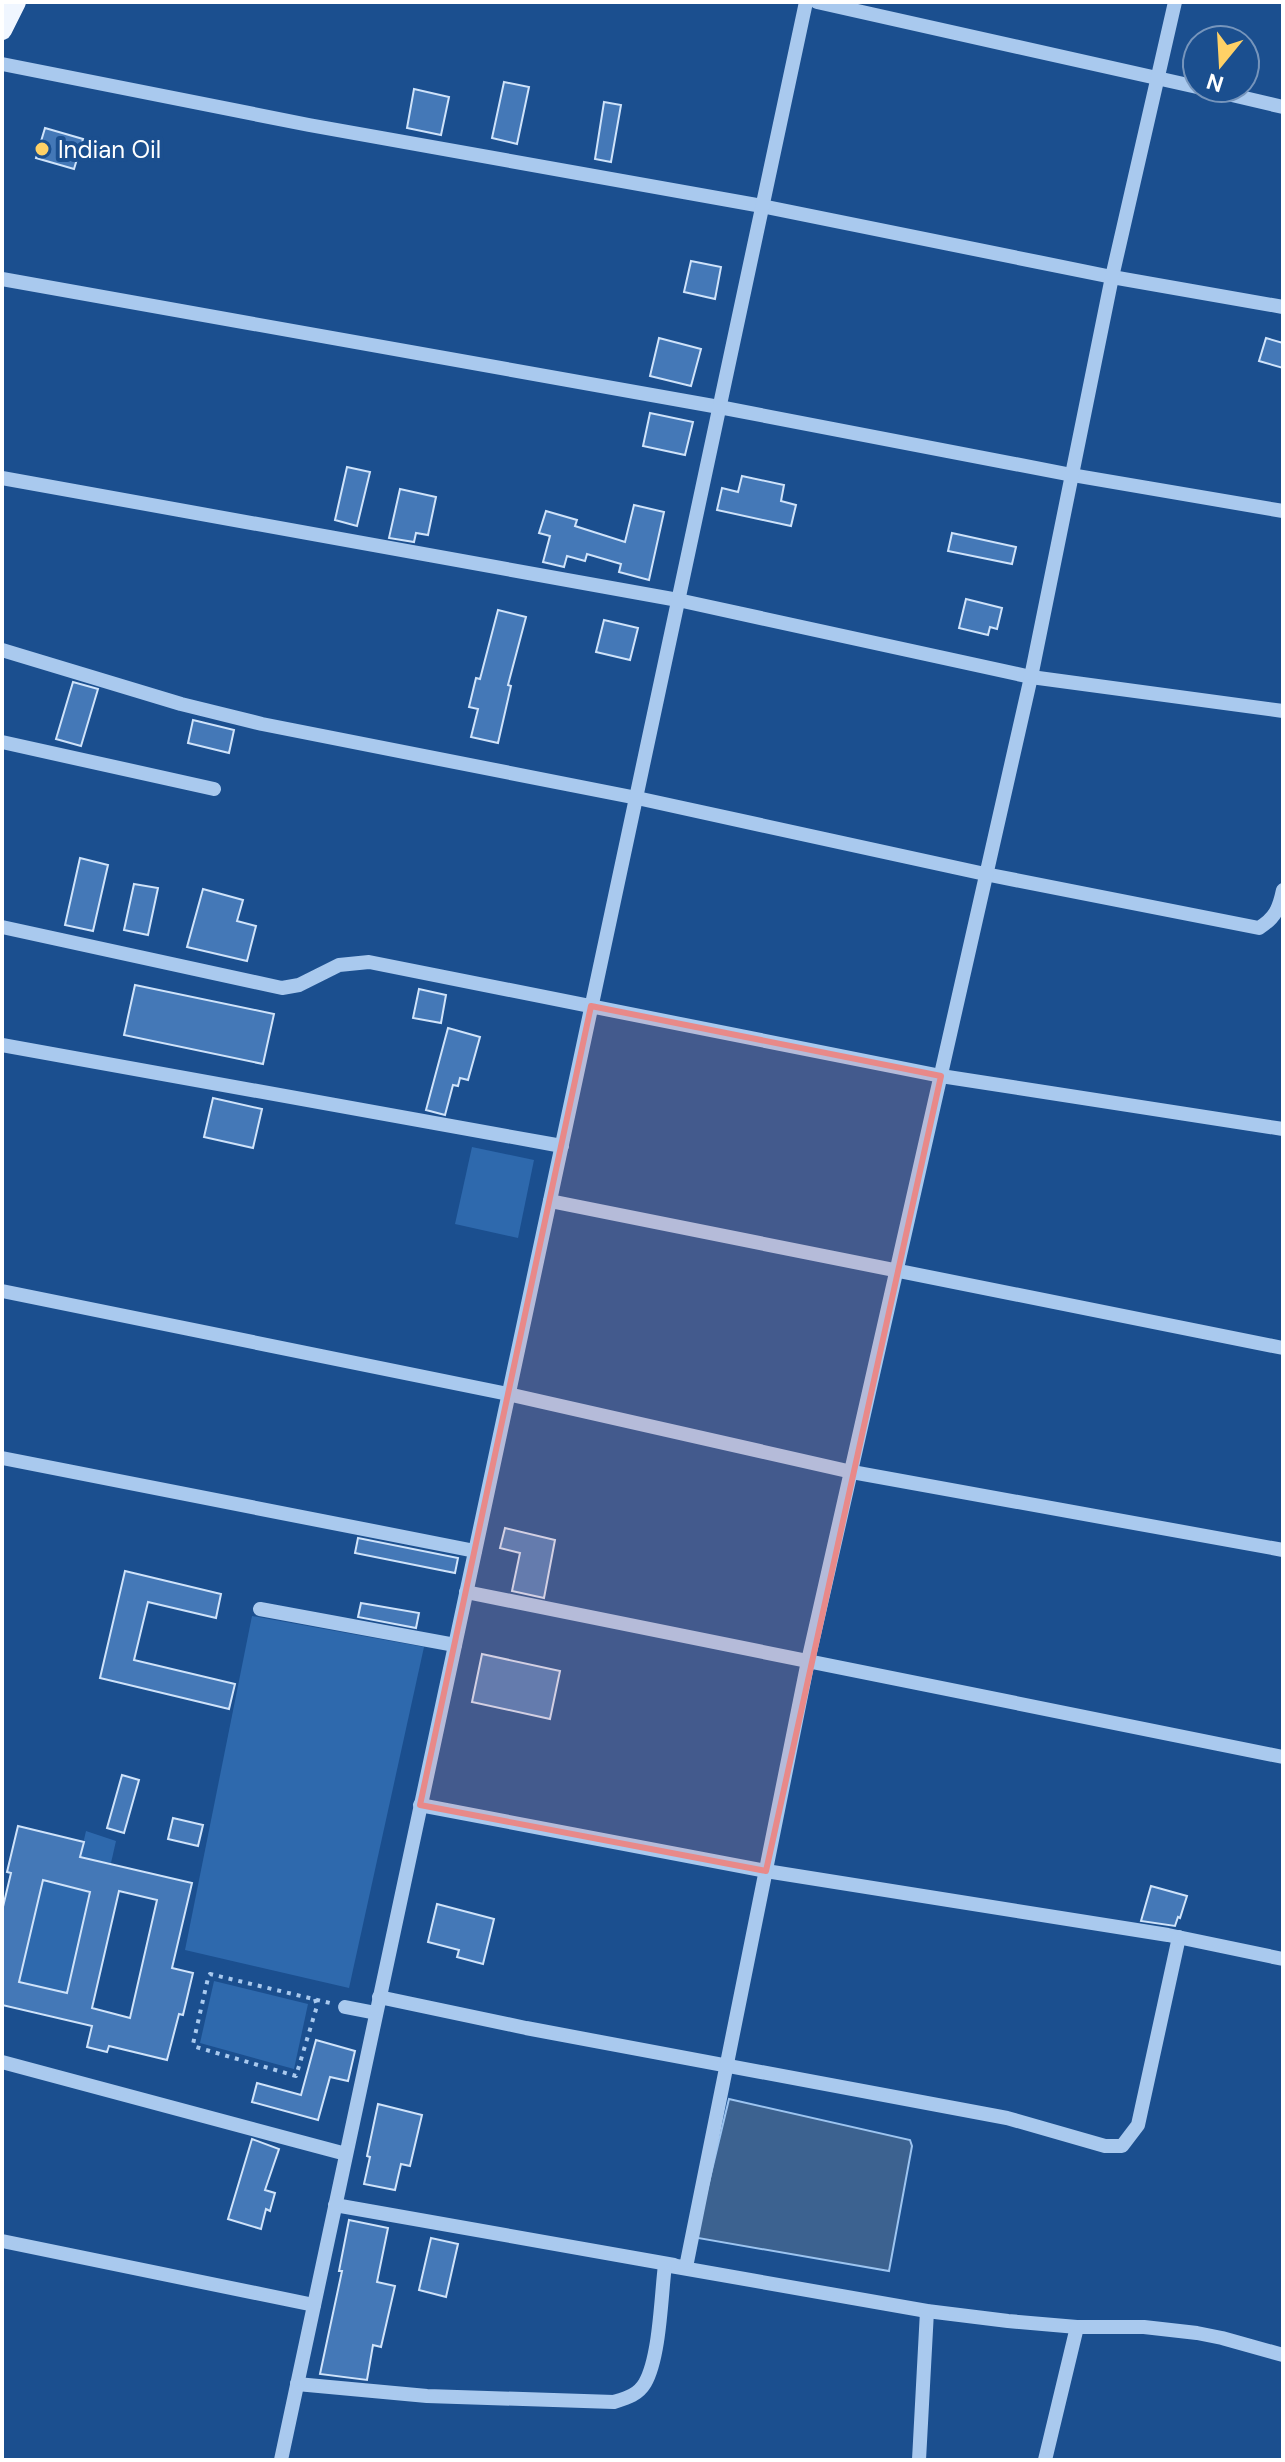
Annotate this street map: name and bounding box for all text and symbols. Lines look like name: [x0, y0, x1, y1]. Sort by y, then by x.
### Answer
north arrow: [1181, 24, 1261, 104]
text: N: [1203, 66, 1227, 99]
place label: Indian Oil: [58, 134, 161, 165]
marker: Indian Oil: [33, 140, 51, 158]

